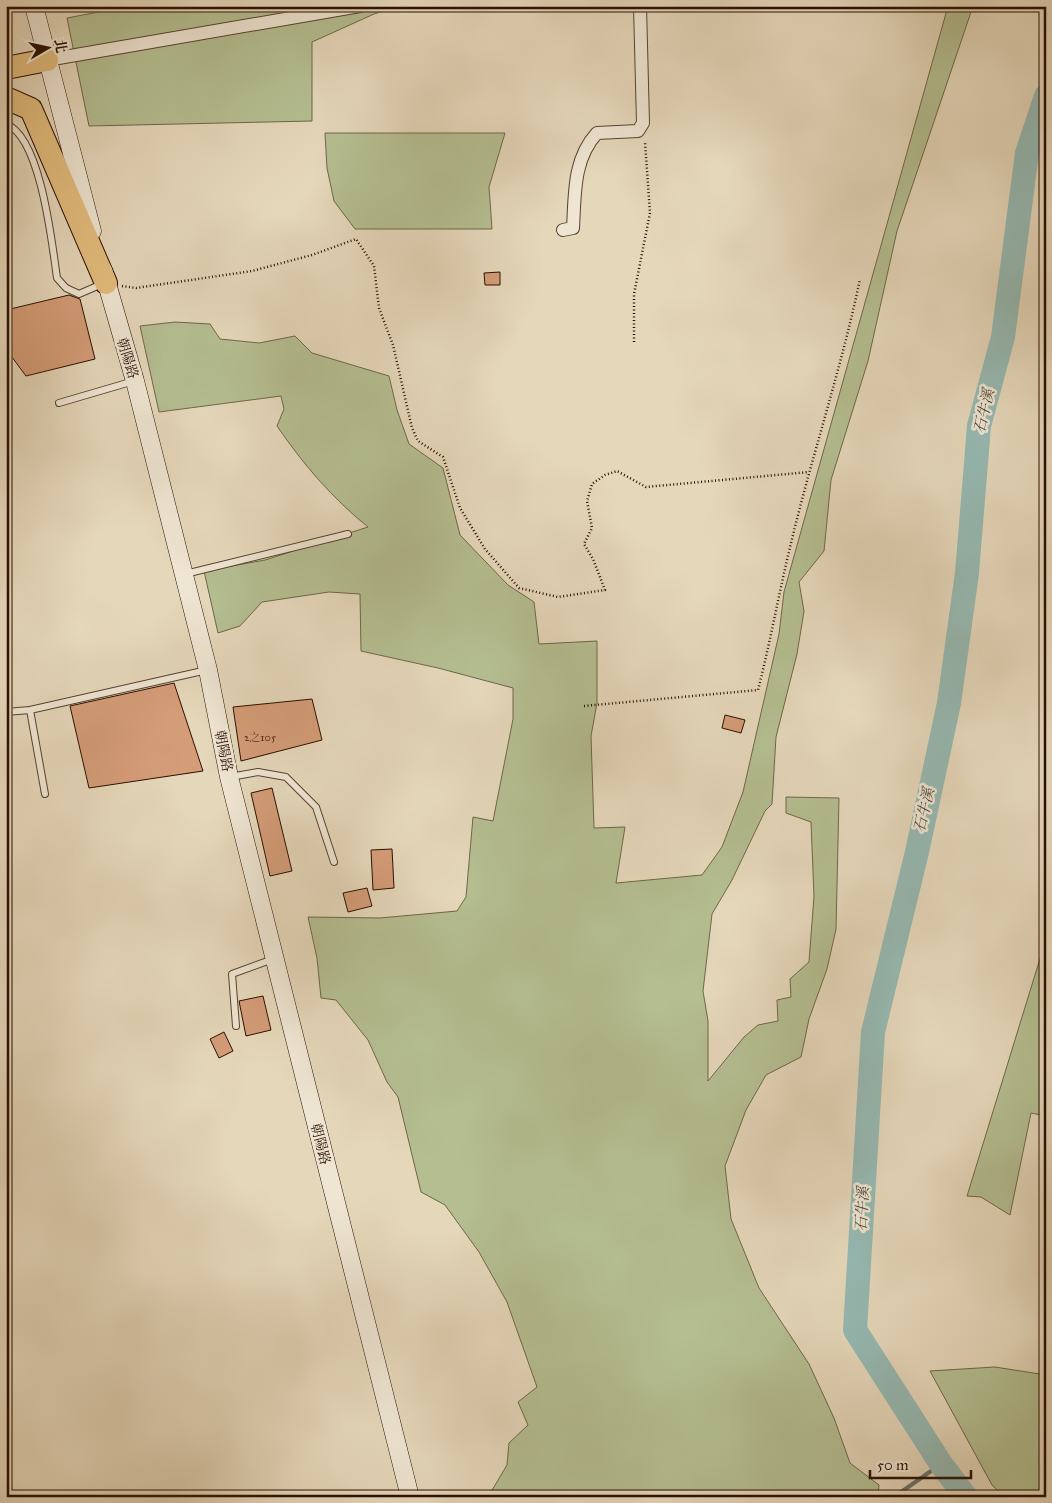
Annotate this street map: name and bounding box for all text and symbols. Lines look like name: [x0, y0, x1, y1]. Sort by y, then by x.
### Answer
north arrow: [22, 22, 72, 72]
text: 北: [51, 38, 70, 54]
street label: 朝陽路: [113, 336, 142, 381]
water label: 石牛溪: [970, 385, 998, 435]
street label: 朝陽路: [211, 729, 236, 773]
house number: 2之105: [244, 731, 276, 744]
water label: 石牛溪: [910, 784, 938, 834]
street label: 朝陽路: [307, 1122, 334, 1167]
water label: 石牛溪: [852, 1184, 872, 1232]
scale bar: [870, 1448, 971, 1480]
text: 50 m: [877, 1456, 909, 1474]

